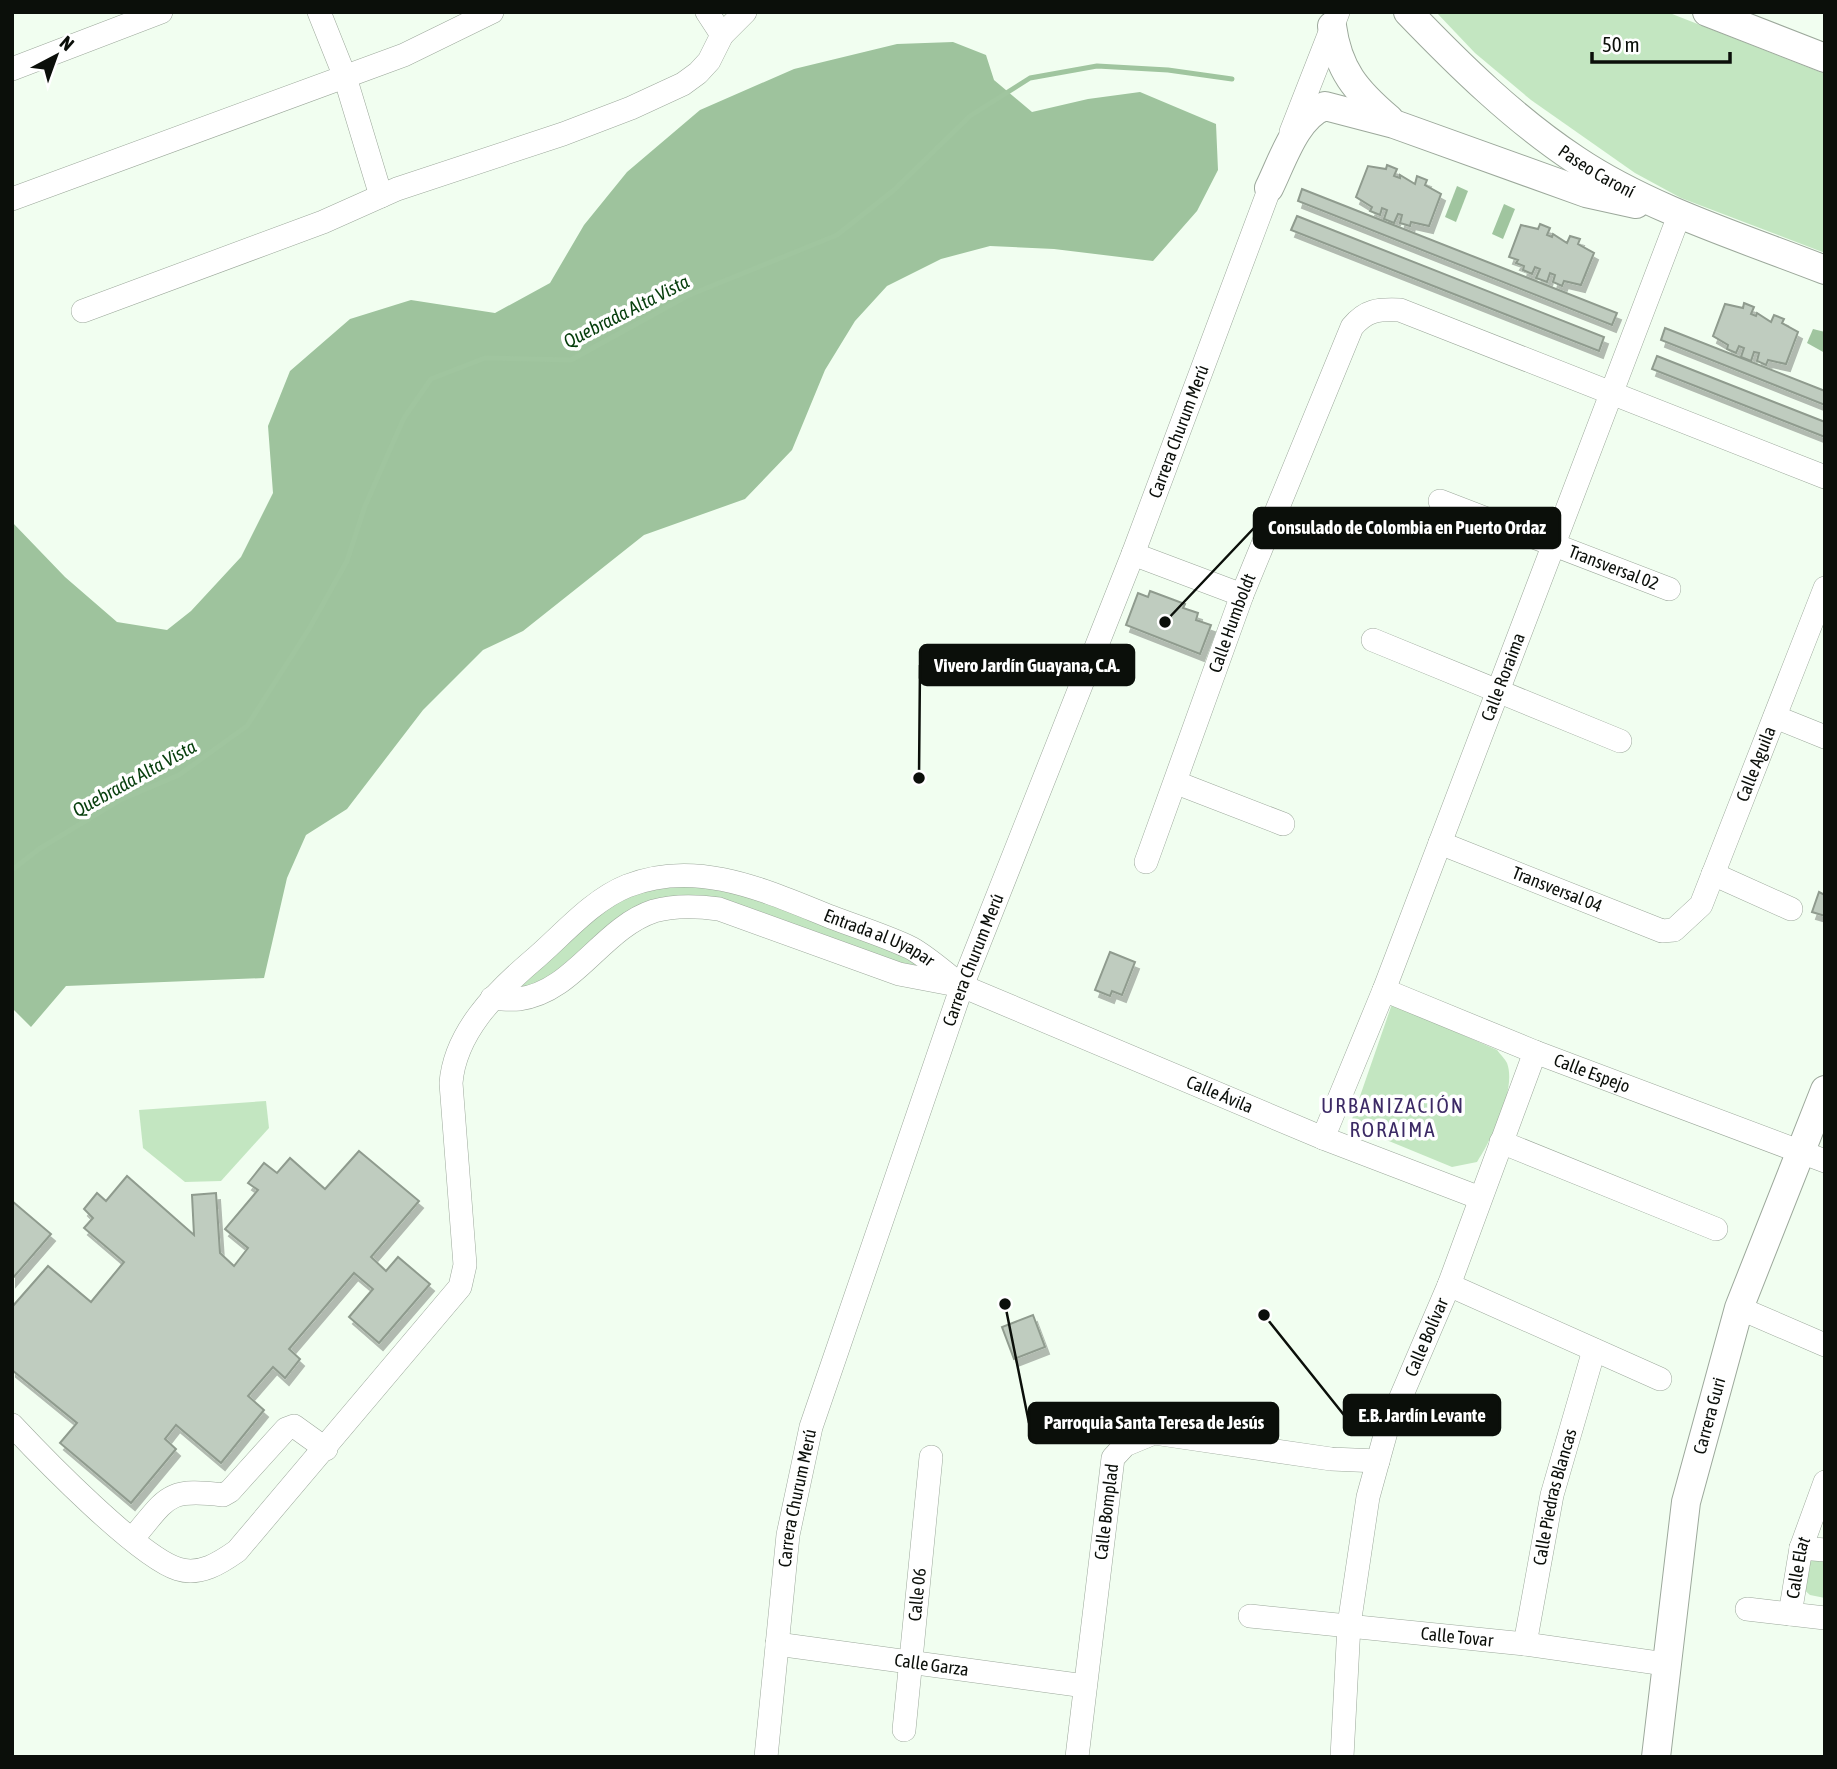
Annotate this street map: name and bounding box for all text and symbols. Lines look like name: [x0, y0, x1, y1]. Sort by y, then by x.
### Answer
north arrow: [21, 21, 91, 91]
scale bar: [1592, 21, 1730, 65]
text: N: [56, 31, 79, 55]
text: 50 m: [1602, 32, 1640, 56]
street label: Paseo Caroní: [1555, 140, 1638, 202]
water label: Quebrada Alta Vista: [560, 270, 693, 352]
street label: Carrera Churum Merú: [1144, 362, 1213, 501]
callout: Consulado de Colombia en Puerto Ordaz: [1254, 508, 1560, 548]
text: Consulado de Colombia en Puerto Ordaz: [1268, 516, 1546, 538]
street label: Transversal 02: [1566, 540, 1662, 594]
street label: Calle Humboldt: [1204, 570, 1260, 675]
street label: Calle Roraima: [1476, 630, 1529, 724]
callout: Vivero Jardín Guayana, C.A.: [920, 645, 1134, 685]
text: Vivero Jardín Guayana, C.A.: [933, 654, 1121, 676]
street label: Calle Aguila: [1731, 723, 1780, 805]
water label: Quebrada Alta Vista: [68, 735, 200, 821]
street label: Transversal 04: [1509, 862, 1605, 916]
street label: Carrera Churum Merú: [938, 890, 1008, 1029]
street label: Entrada al Uyapar: [821, 904, 939, 971]
street label: Calle Espejo: [1551, 1049, 1633, 1097]
street label: Calle Ávila: [1184, 1071, 1256, 1117]
district label: URBANIZACIÓN RORAIMA: [1321, 1093, 1465, 1141]
street label: Calle Bolívar: [1400, 1294, 1452, 1380]
street label: Carrera Guri: [1689, 1375, 1730, 1457]
callout: E.B. Jardín Levante: [1344, 1395, 1500, 1435]
callout: Parroquia Santa Teresa de Jesús: [1029, 1403, 1278, 1443]
text: E.B. Jardín Levante: [1358, 1404, 1486, 1426]
text: Parroquia Santa Teresa de Jesús: [1044, 1411, 1265, 1433]
street label: Calle Piedras Blancas: [1528, 1426, 1581, 1567]
street label: Carrera Churum Merú: [774, 1427, 820, 1568]
street label: Calle Bomplad: [1090, 1462, 1122, 1561]
street label: Calle Elat: [1782, 1534, 1814, 1600]
street label: Calle 06: [904, 1567, 930, 1622]
street label: Calle Tovar: [1420, 1622, 1495, 1651]
street label: Calle Garza: [893, 1649, 970, 1680]

